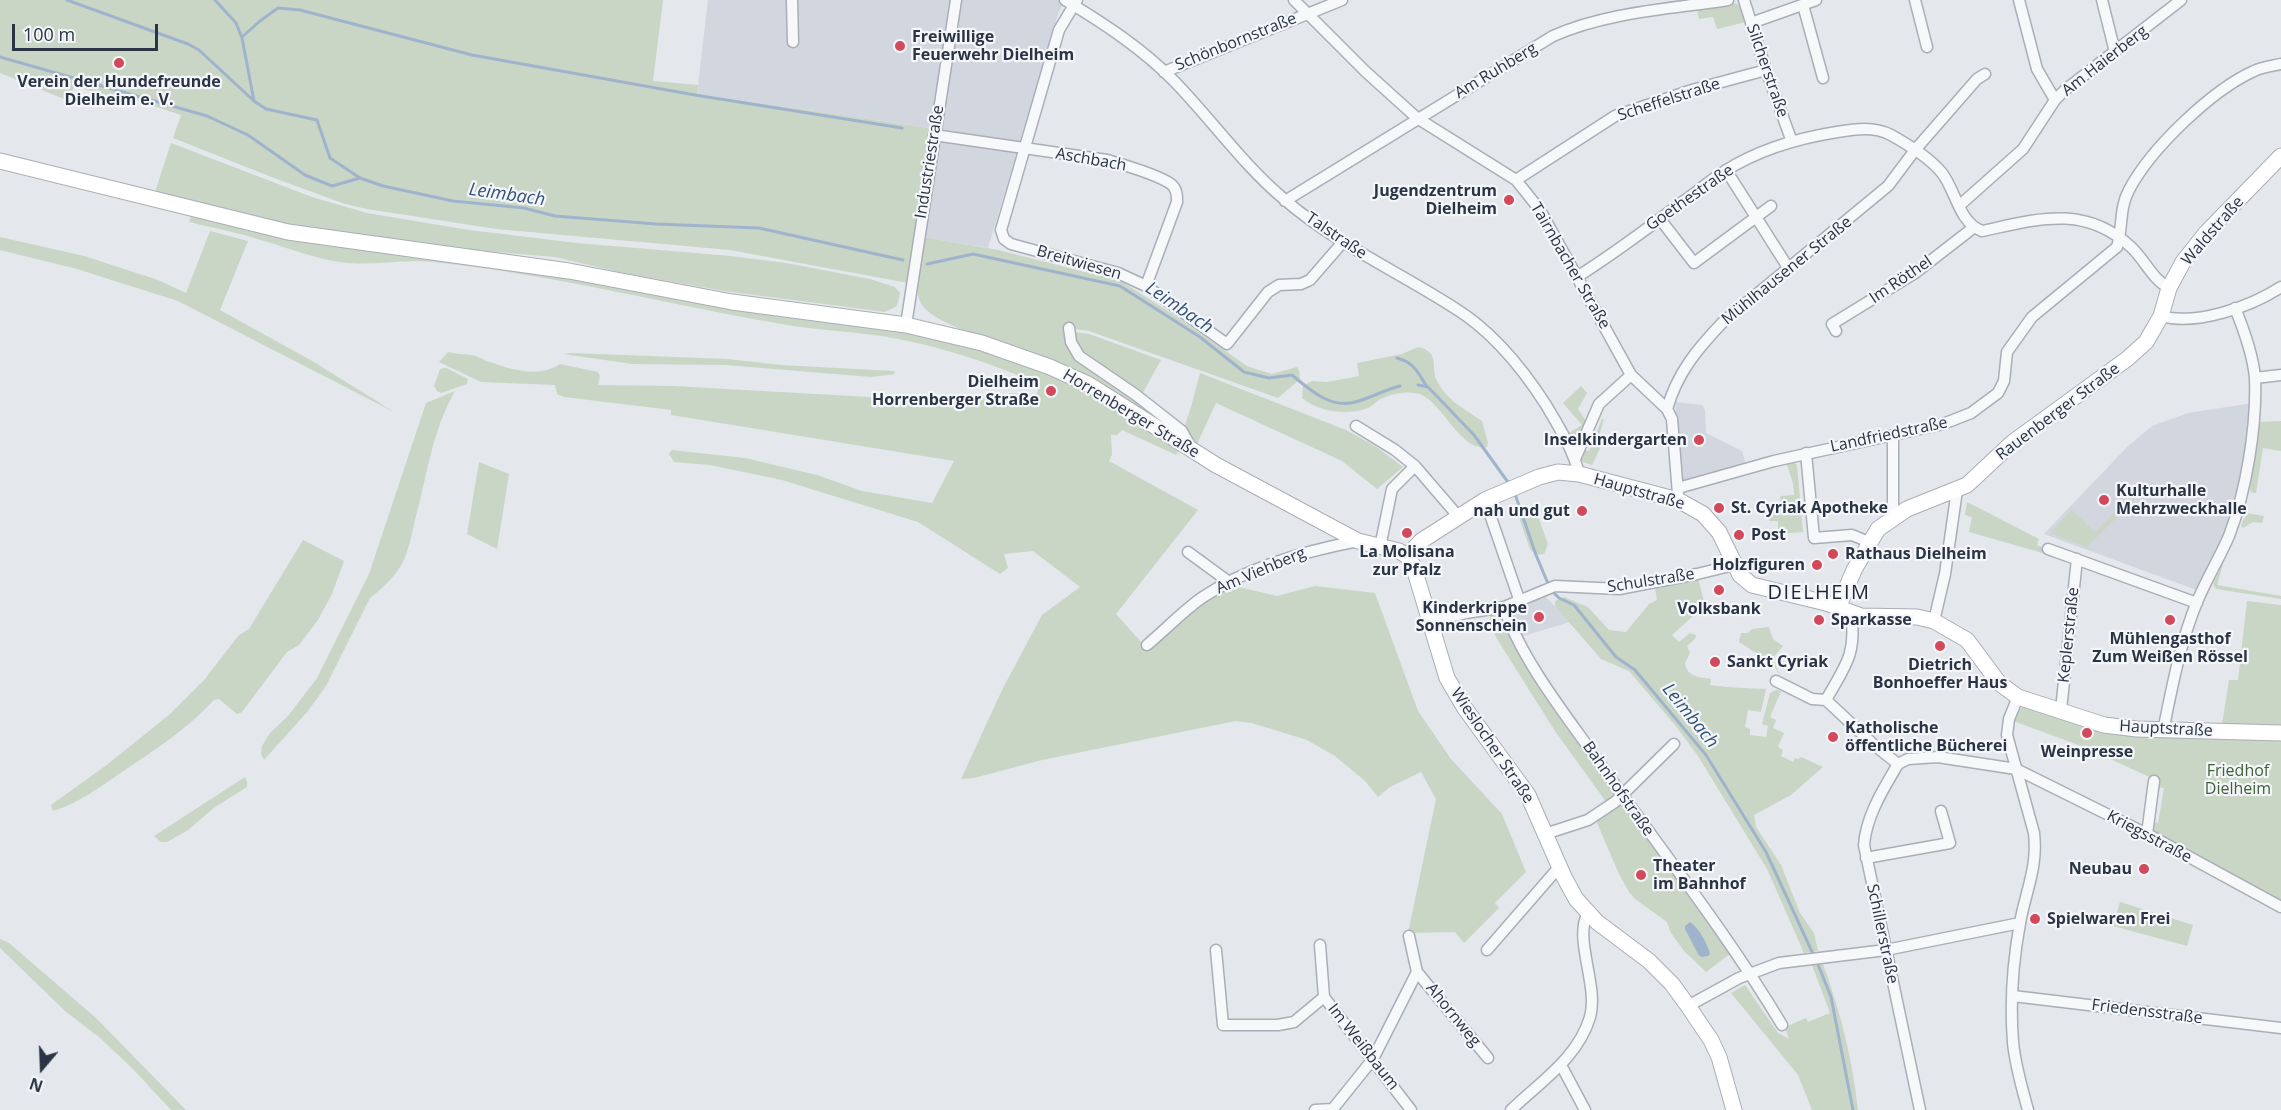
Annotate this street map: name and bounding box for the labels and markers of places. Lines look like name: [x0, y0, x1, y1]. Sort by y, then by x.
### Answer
place label: Freiwillige Feuerwehr Dielheim: [912, 27, 1074, 65]
marker: Freiwillige Feuerwehr Dielheim: [893, 39, 907, 53]
marker: Verein der Hundefreunde Dielheim e. V.: [112, 56, 126, 70]
place label: Verein der Hundefreunde Dielheim e. V.: [17, 72, 221, 110]
place label: Jugendzentrum Dielheim: [1374, 181, 1497, 219]
marker: Jugendzentrum Dielheim: [1502, 193, 1516, 207]
place label: Dielheim Horrenberger Straße: [872, 372, 1039, 410]
marker: Dielheim Horrenberger Straße: [1044, 384, 1058, 398]
place label: Inselkindergarten: [1544, 430, 1687, 450]
marker: Inselkindergarten: [1692, 433, 1706, 447]
place label: Kulturhalle Mehrzweckhalle: [2116, 481, 2247, 519]
marker: Kulturhalle Mehrzweckhalle: [2097, 493, 2111, 507]
place label: St. Cyriak Apotheke: [1731, 498, 1888, 518]
place label: nah und gut: [1473, 501, 1570, 521]
marker: St. Cyriak Apotheke: [1712, 501, 1726, 515]
marker: nah und gut: [1575, 504, 1589, 518]
place label: Post: [1751, 525, 1786, 545]
marker: La Molisana zur Pfalz: [1400, 526, 1414, 540]
marker: Post: [1732, 528, 1746, 542]
place label: La Molisana zur Pfalz: [1359, 542, 1455, 580]
place label: Rathaus Dielheim: [1845, 544, 1987, 564]
marker: Rathaus Dielheim: [1826, 547, 1840, 561]
place label: Holzfiguren: [1712, 555, 1805, 575]
marker: Holzfiguren: [1810, 558, 1824, 572]
marker: Volksbank: [1712, 583, 1726, 597]
place label: Kinderkrippe Sonnenschein: [1416, 598, 1527, 636]
place label: Volksbank: [1677, 599, 1761, 619]
marker: Kinderkrippe Sonnenschein: [1532, 610, 1546, 624]
place label: Sparkasse: [1831, 610, 1912, 630]
marker: Sparkasse: [1812, 613, 1826, 627]
marker: Mühlengasthof Zum Weißen Rössel: [2163, 613, 2177, 627]
place label: Mühlengasthof Zum Weißen Rössel: [2092, 629, 2248, 667]
marker: Dietrich Bonhoeffer Haus: [1933, 639, 1947, 653]
place label: Sankt Cyriak: [1727, 652, 1828, 672]
marker: Sankt Cyriak: [1708, 655, 1722, 669]
place label: Dietrich Bonhoeffer Haus: [1873, 655, 2007, 693]
place label: Katholische öffentliche Bücherei: [1845, 718, 2007, 756]
marker: Weinpresse: [2080, 726, 2094, 740]
marker: Katholische öffentliche Bücherei: [1826, 730, 1840, 744]
place label: Weinpresse: [2041, 742, 2133, 762]
place label: Theater im Bahnhof: [1653, 856, 1746, 894]
place label: Neubau: [2069, 859, 2132, 879]
marker: Neubau: [2137, 862, 2151, 876]
marker: Theater im Bahnhof: [1634, 868, 1648, 882]
place label: Spielwaren Frei: [2047, 909, 2170, 929]
marker: Spielwaren Frei: [2028, 912, 2042, 926]

